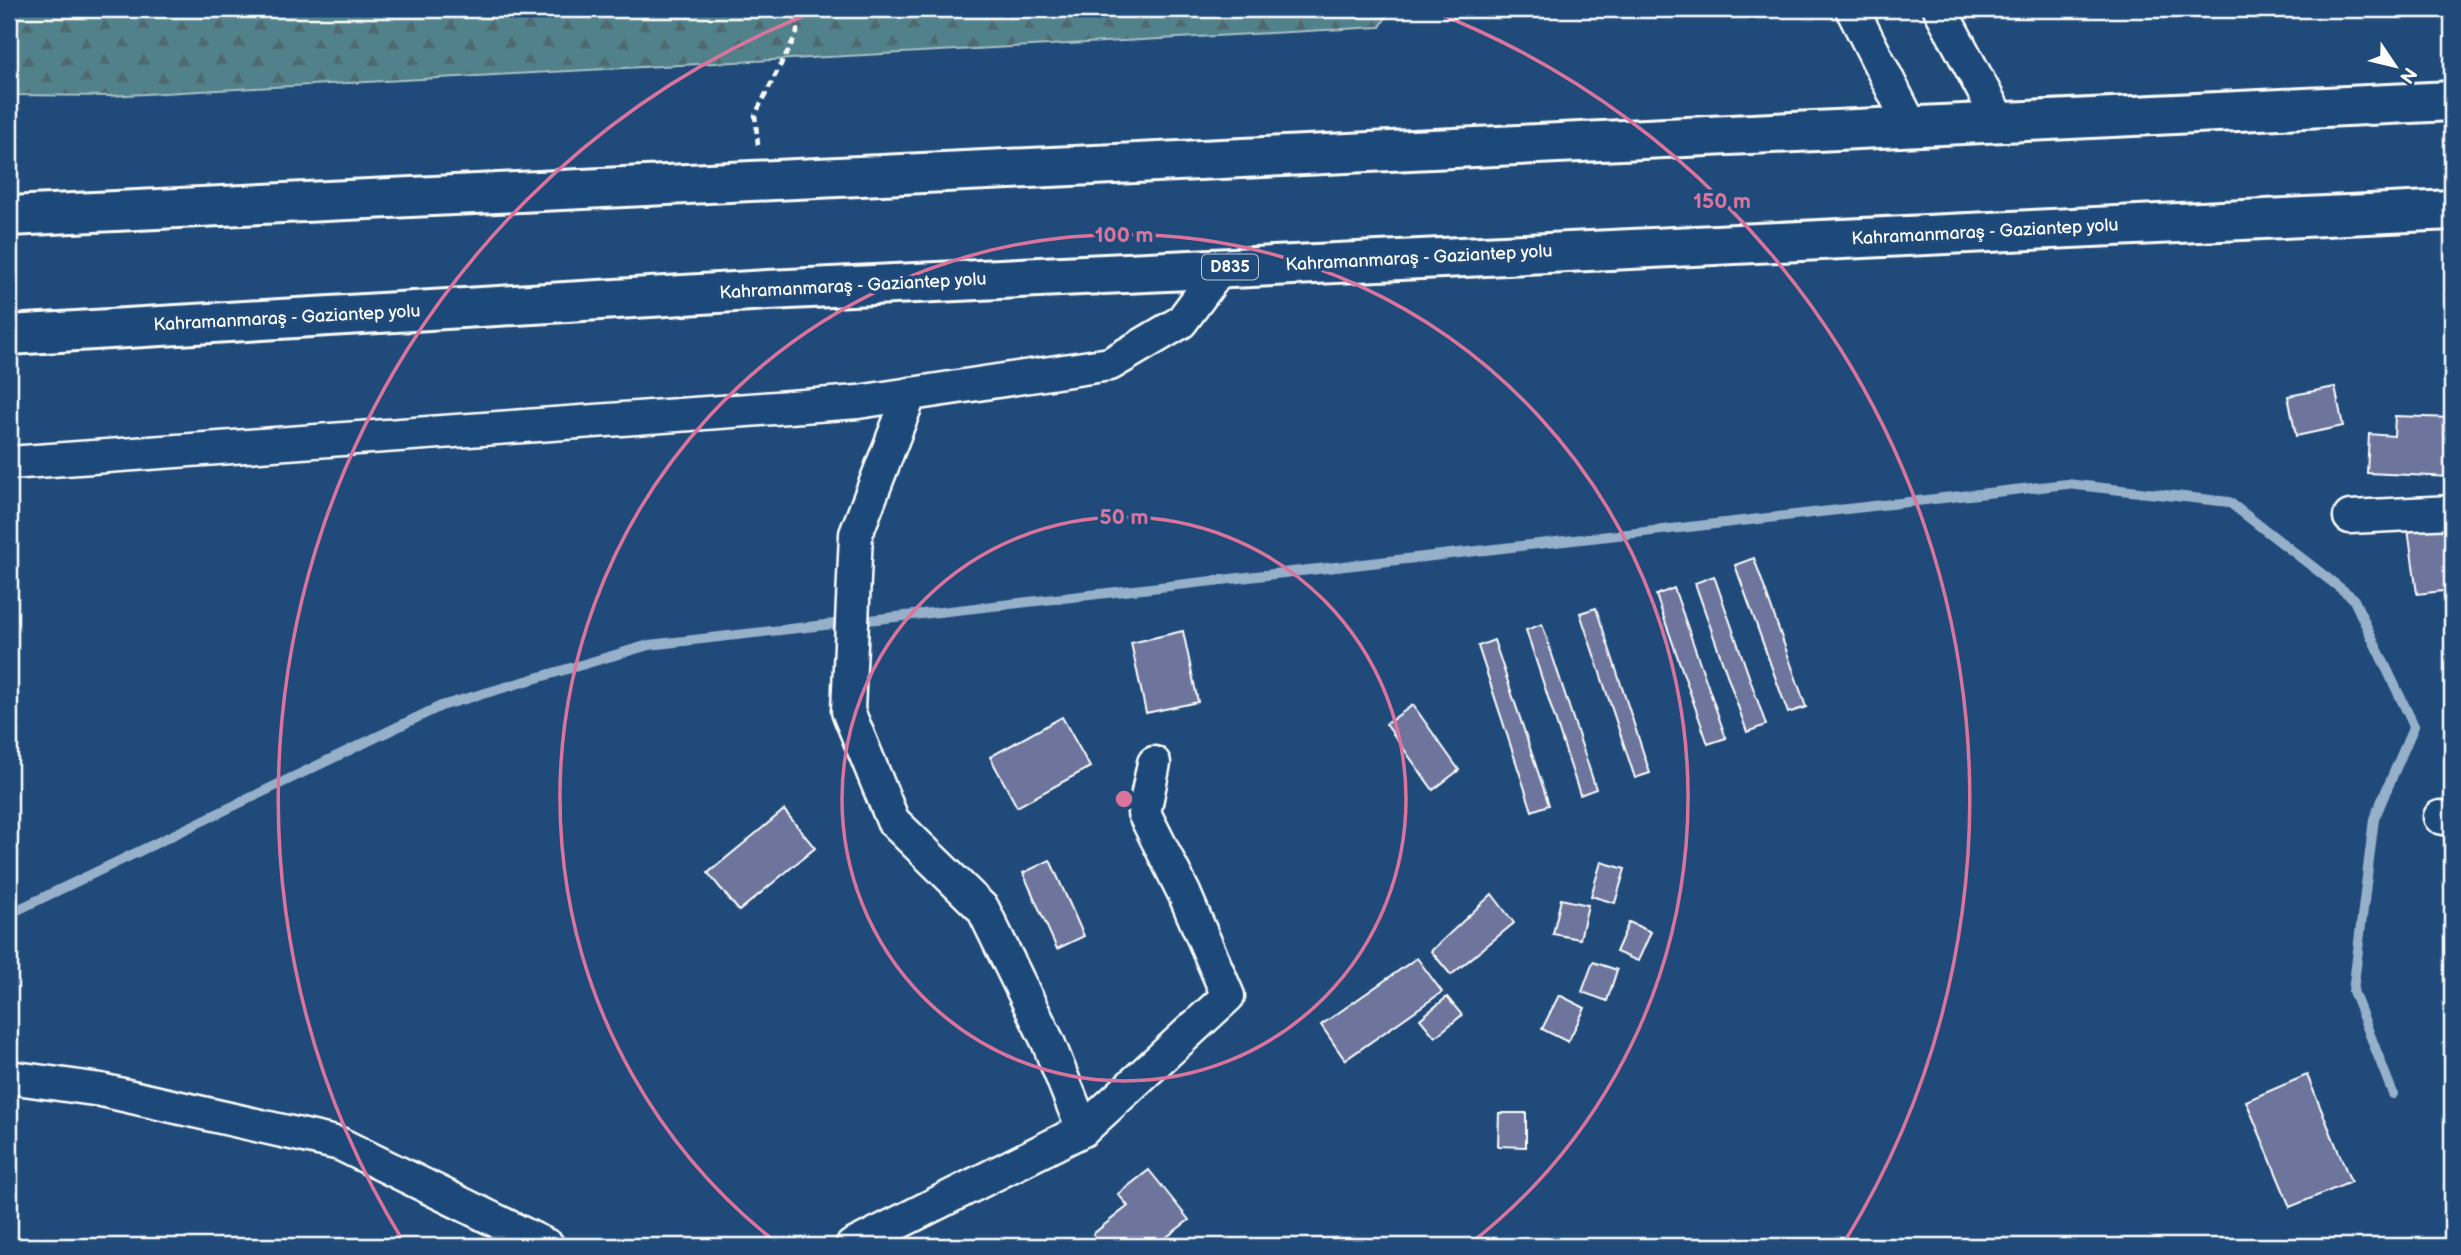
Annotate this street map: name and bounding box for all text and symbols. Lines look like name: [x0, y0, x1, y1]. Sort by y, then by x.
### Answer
north arrow: [2360, 32, 2430, 102]
text: N: [2394, 62, 2421, 87]
text: 150 m: [1693, 189, 1751, 214]
street label: Kahramanmaraş - Gaziantep yolu: [1851, 215, 2119, 249]
text: 100 m: [1095, 223, 1153, 248]
street label: Kahramanmaraş - Gaziantep yolu: [1285, 241, 1553, 275]
road number: D835: [1202, 255, 1258, 280]
street label: Kahramanmaraş - Gaziantep yolu: [719, 269, 987, 303]
street label: Kahramanmaraş - Gaziantep yolu: [153, 301, 421, 335]
text: 50 m: [1100, 505, 1148, 530]
centre of rings: [1112, 787, 1136, 811]

